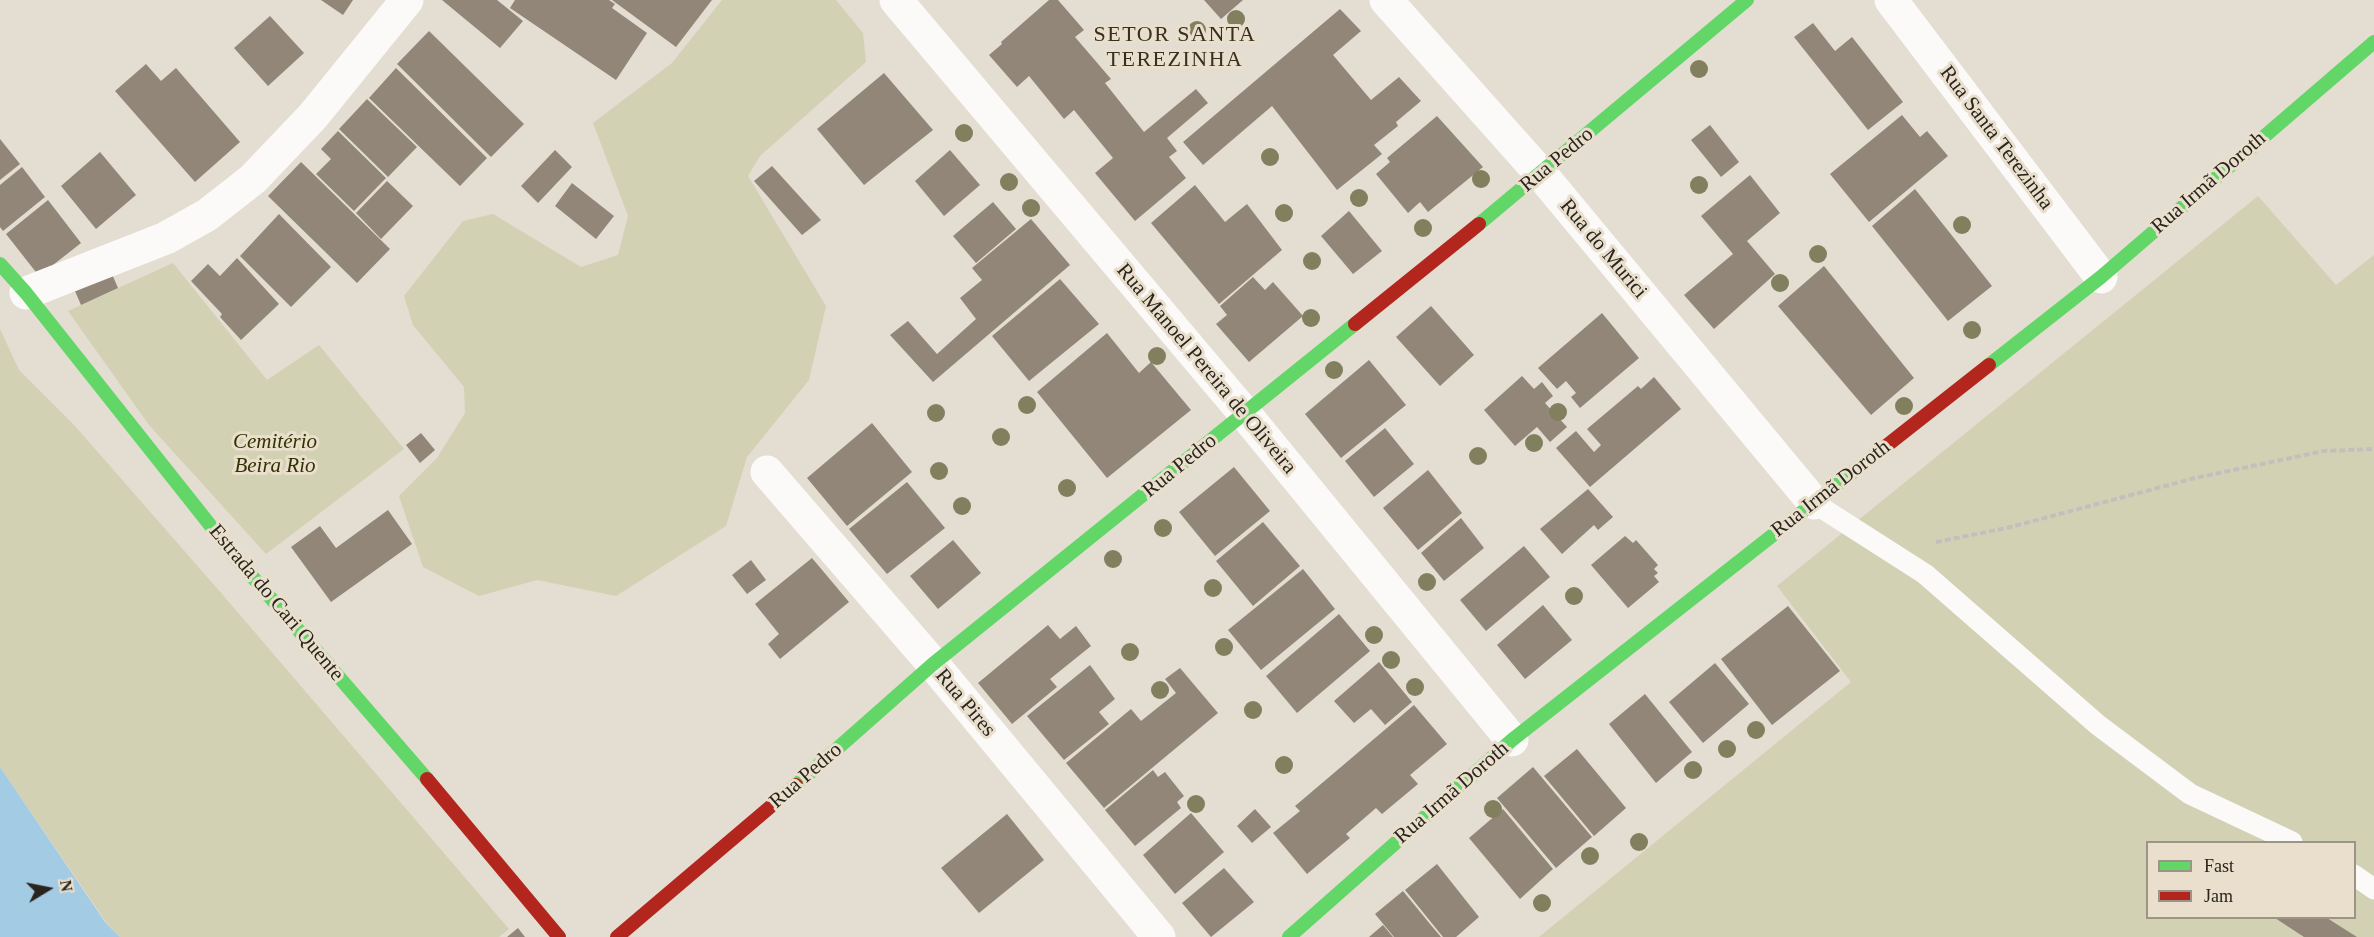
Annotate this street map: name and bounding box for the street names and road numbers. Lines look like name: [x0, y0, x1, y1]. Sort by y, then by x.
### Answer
street label: Rua Santa Terezinha: [1934, 61, 2058, 215]
street label: Rua Pedro: [1515, 122, 1599, 198]
street label: Rua Irmã Doroth: [2147, 126, 2271, 240]
street label: Rua do Murici: [1554, 194, 1652, 304]
street label: Rua Manoel Pereira de Oliveira: [1111, 259, 1301, 479]
street label: Rua Pedro: [1138, 428, 1222, 504]
street label: Rua Irmã Doroth: [1767, 435, 1895, 543]
street label: Estrada do Cari Quente: [203, 520, 349, 686]
street label: Rua Pires: [929, 664, 1001, 742]
street label: Rua Irmã Doroth: [1390, 736, 1514, 850]
street label: Rua Pedro: [764, 738, 848, 814]

